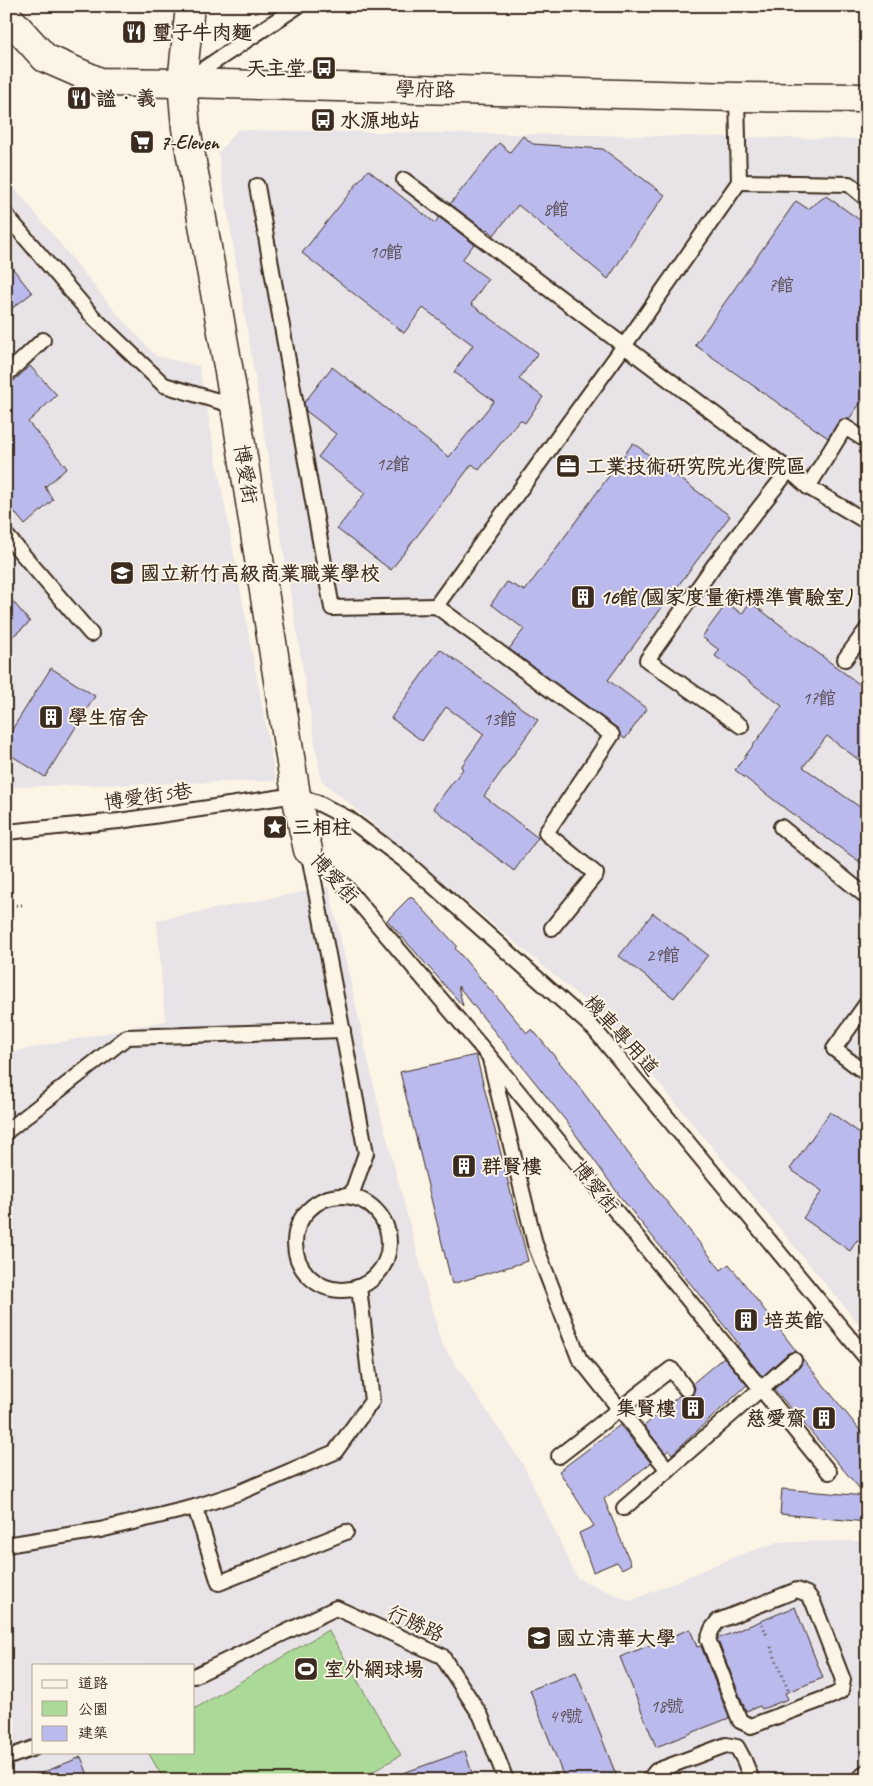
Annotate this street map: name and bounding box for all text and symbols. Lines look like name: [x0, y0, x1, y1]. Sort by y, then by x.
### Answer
restaurant icon: 璽子牛肉麵: [121, 19, 147, 45]
place label: 璽子牛肉麵: [152, 20, 252, 45]
bus stop icon: 天主堂: [311, 55, 337, 81]
place label: 天主堂: [246, 56, 306, 81]
street label: 學府路: [395, 76, 456, 103]
restaurant icon: 謐．義: [66, 85, 92, 111]
place label: 謐．義: [96, 86, 156, 111]
bus stop icon: 水源地站: [310, 107, 336, 133]
place label: 水源地站: [340, 108, 420, 133]
supermarket icon: 7-Eleven: [129, 129, 155, 155]
place label: 7-Eleven: [160, 130, 221, 155]
house number: 8館: [543, 198, 569, 220]
house number: 10館: [369, 241, 403, 263]
house number: 7館: [768, 274, 794, 296]
street label: 博愛街: [228, 442, 263, 506]
house number: 12館: [376, 453, 410, 475]
office icon: 工業技術研究院光復院區: [555, 453, 581, 479]
place label: 工業技術研究院光復院區: [586, 454, 806, 479]
school or university icon: 國立新竹高級商業職業學校: [109, 560, 135, 586]
place label: 國立新竹高級商業職業學校: [140, 561, 380, 586]
building icon: 16館(國家度量衡標準實驗室): [570, 584, 596, 610]
place label: 16館(國家度量衡標準實驗室): [600, 585, 853, 610]
house number: 17館: [802, 687, 836, 709]
building icon: 學生宿舍: [38, 704, 64, 730]
place label: 學生宿舍: [68, 705, 148, 730]
house number: 13館: [483, 708, 517, 730]
street label: 博愛街5巷: [102, 778, 195, 815]
place icon: 三相柱: [262, 814, 288, 840]
place label: 三相柱: [292, 815, 352, 840]
street label: 博愛街: [305, 848, 364, 909]
house number: 29館: [646, 944, 680, 966]
street label: 機車專用道: [579, 990, 664, 1081]
building icon: 群賢樓: [451, 1153, 477, 1179]
place label: 群賢樓: [482, 1154, 542, 1179]
street label: 博愛街: [567, 1156, 624, 1218]
building icon: 培英館: [733, 1307, 759, 1333]
place label: 培英館: [764, 1308, 824, 1333]
building icon: 集賢樓: [680, 1395, 706, 1421]
place label: 集賢樓: [616, 1396, 676, 1421]
building icon: 慈愛齋: [811, 1405, 837, 1431]
place label: 慈愛齋: [746, 1406, 806, 1431]
street label: 行勝路: [383, 1599, 449, 1648]
school or university icon: 國立清華大學: [526, 1625, 552, 1651]
place label: 國立清華大學: [556, 1626, 676, 1651]
sports icon: 室外網球場: [293, 1656, 319, 1682]
place label: 室外網球場: [324, 1657, 424, 1682]
legend: [32, 1664, 195, 1754]
text: 道路: [78, 1674, 108, 1693]
house number: 18號: [650, 1695, 684, 1717]
text: 公園: [78, 1700, 108, 1719]
house number: 49號: [549, 1705, 583, 1727]
text: 建築: [78, 1724, 108, 1743]

